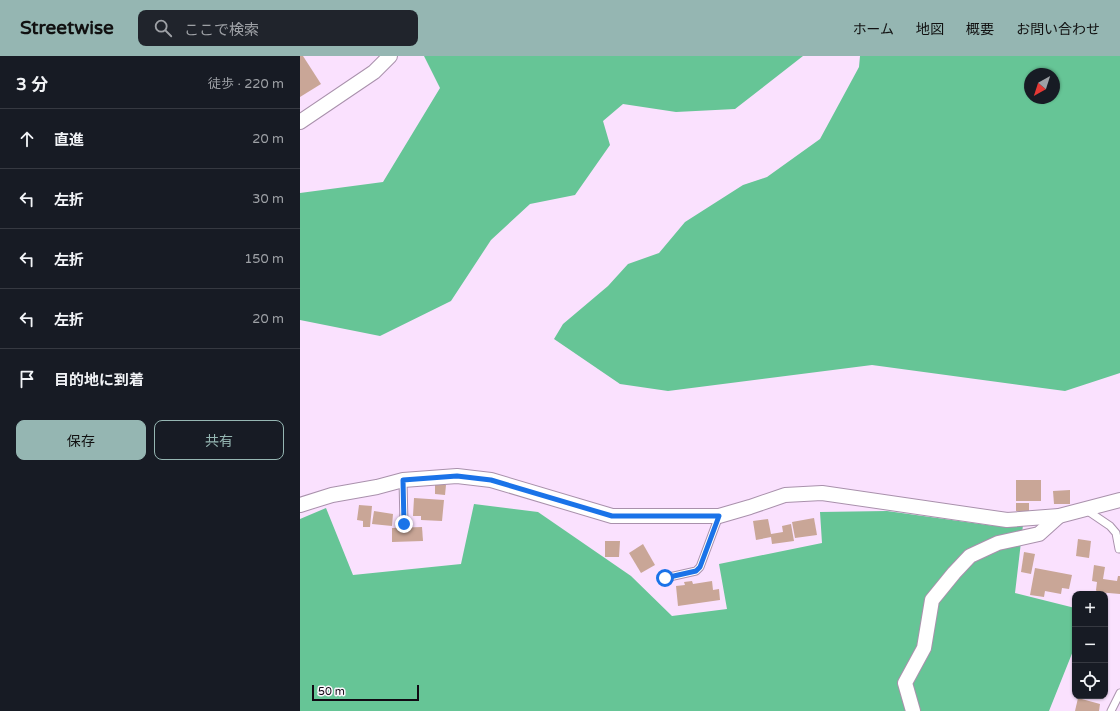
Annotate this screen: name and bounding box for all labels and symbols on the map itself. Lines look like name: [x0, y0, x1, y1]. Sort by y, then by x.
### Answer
north arrow: [1024, 68, 1060, 104]
route end: [395, 515, 413, 533]
route start: [656, 569, 674, 587]
scale bar: [312, 683, 419, 702]

